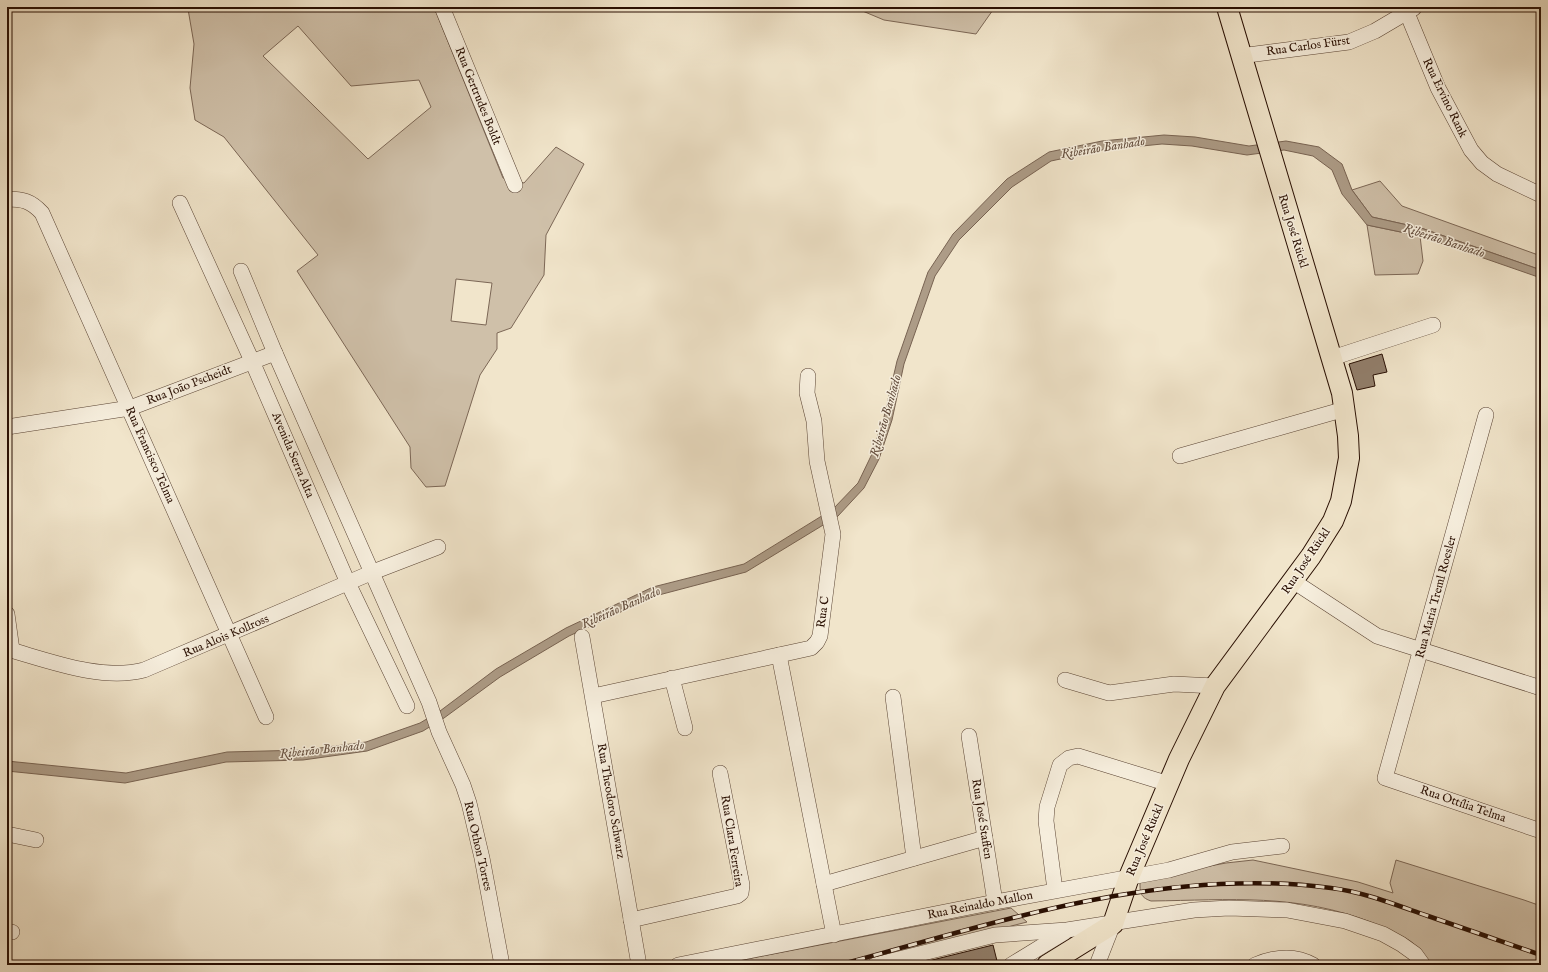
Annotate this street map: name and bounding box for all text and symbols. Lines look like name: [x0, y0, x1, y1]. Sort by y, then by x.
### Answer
street label: Rua Carlos Fürst: [1265, 33, 1351, 59]
street label: Rua Gertrudes Boldt: [452, 45, 504, 147]
street label: Rua Ervino Rank: [1419, 56, 1471, 141]
water label: Ribeirão Banhado: [1060, 133, 1147, 163]
street label: Rua José Rückl: [1274, 192, 1312, 271]
water label: Ribeirão Banhado: [1401, 220, 1487, 262]
street label: Rua João Pscheidt: [144, 362, 234, 409]
water label: Ribeirão Banhado: [866, 373, 906, 459]
street label: Rua Francisco Telma: [122, 404, 178, 506]
street label: Avenida Serra Alta: [268, 409, 318, 501]
street label: Rua José Rückl: [1278, 524, 1335, 598]
street label: Rua Maria Treml Roesler: [1412, 533, 1460, 660]
water label: Ribeirão Banhado: [579, 583, 664, 633]
street label: Rua C: [813, 595, 833, 629]
street label: Rua Alois Kollross: [181, 611, 271, 661]
water label: Ribeirão Banhado: [279, 737, 365, 763]
street label: Rua Theodoro Schwarz: [593, 742, 629, 860]
street label: Rua José Staffen: [967, 778, 996, 861]
street label: Rua Ottília Telma: [1418, 782, 1509, 826]
street label: Rua Clara Ferreira: [717, 794, 747, 889]
street label: Rua Othon Torres: [460, 800, 496, 892]
street label: Rua José Rückl: [1123, 801, 1168, 879]
street label: Rua Reinaldo Mallon: [926, 887, 1035, 923]

